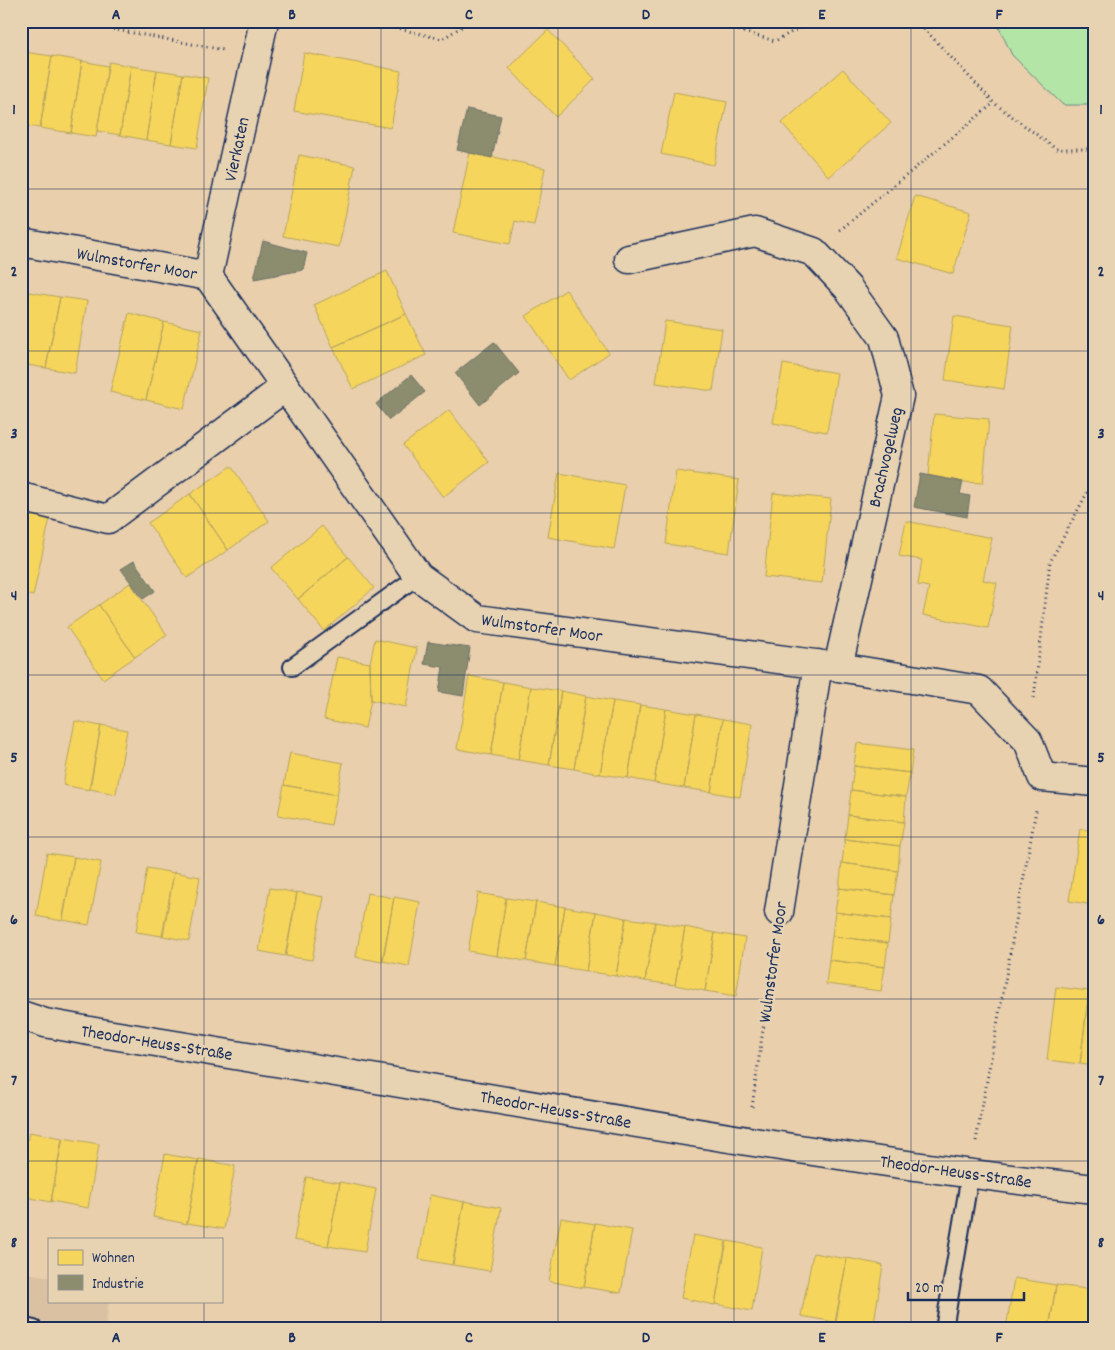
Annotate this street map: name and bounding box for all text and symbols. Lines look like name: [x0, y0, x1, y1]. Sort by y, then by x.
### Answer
text: A: [112, 4, 121, 27]
text: B: [288, 4, 296, 27]
text: C: [465, 4, 473, 27]
text: D: [642, 4, 651, 27]
text: E: [818, 4, 826, 27]
text: F: [995, 4, 1003, 27]
text: 1: [12, 99, 16, 122]
text: 1: [1099, 99, 1103, 122]
street label: Vierkaten: [219, 115, 257, 184]
street label: Wulmstorfer Moor: [74, 243, 199, 288]
text: 2: [11, 261, 18, 284]
text: 2: [1098, 261, 1105, 284]
street label: Brachvogelweg: [864, 405, 911, 510]
text: 3: [10, 423, 18, 446]
text: 3: [1097, 423, 1105, 446]
text: 4: [11, 585, 17, 608]
text: 4: [1098, 585, 1104, 608]
street label: Wulmstorfer Moor: [480, 609, 604, 650]
text: 5: [10, 747, 18, 770]
text: 5: [1097, 747, 1105, 770]
street label: Wulmstorfer Moor: [754, 900, 795, 1024]
text: 6: [10, 909, 18, 932]
text: 6: [1097, 909, 1105, 932]
street label: Theodor-Heuss-Straße: [79, 1020, 234, 1069]
text: 7: [11, 1070, 17, 1093]
text: 7: [1098, 1070, 1104, 1093]
street label: Theodor-Heuss-Straße: [478, 1086, 633, 1137]
street label: Theodor-Heuss-Straße: [878, 1150, 1033, 1197]
text: 8: [11, 1232, 18, 1255]
text: 8: [1098, 1232, 1105, 1255]
legend: [48, 1238, 222, 1302]
text: Wohnen: [92, 1248, 135, 1270]
scale bar: [908, 1270, 1024, 1302]
text: Industrie: [92, 1274, 144, 1296]
text: 20 m: [915, 1278, 943, 1300]
text: A: [112, 1327, 121, 1350]
text: B: [288, 1327, 296, 1350]
text: C: [465, 1327, 473, 1350]
text: D: [642, 1327, 651, 1350]
text: E: [818, 1327, 826, 1350]
text: F: [995, 1327, 1003, 1350]

